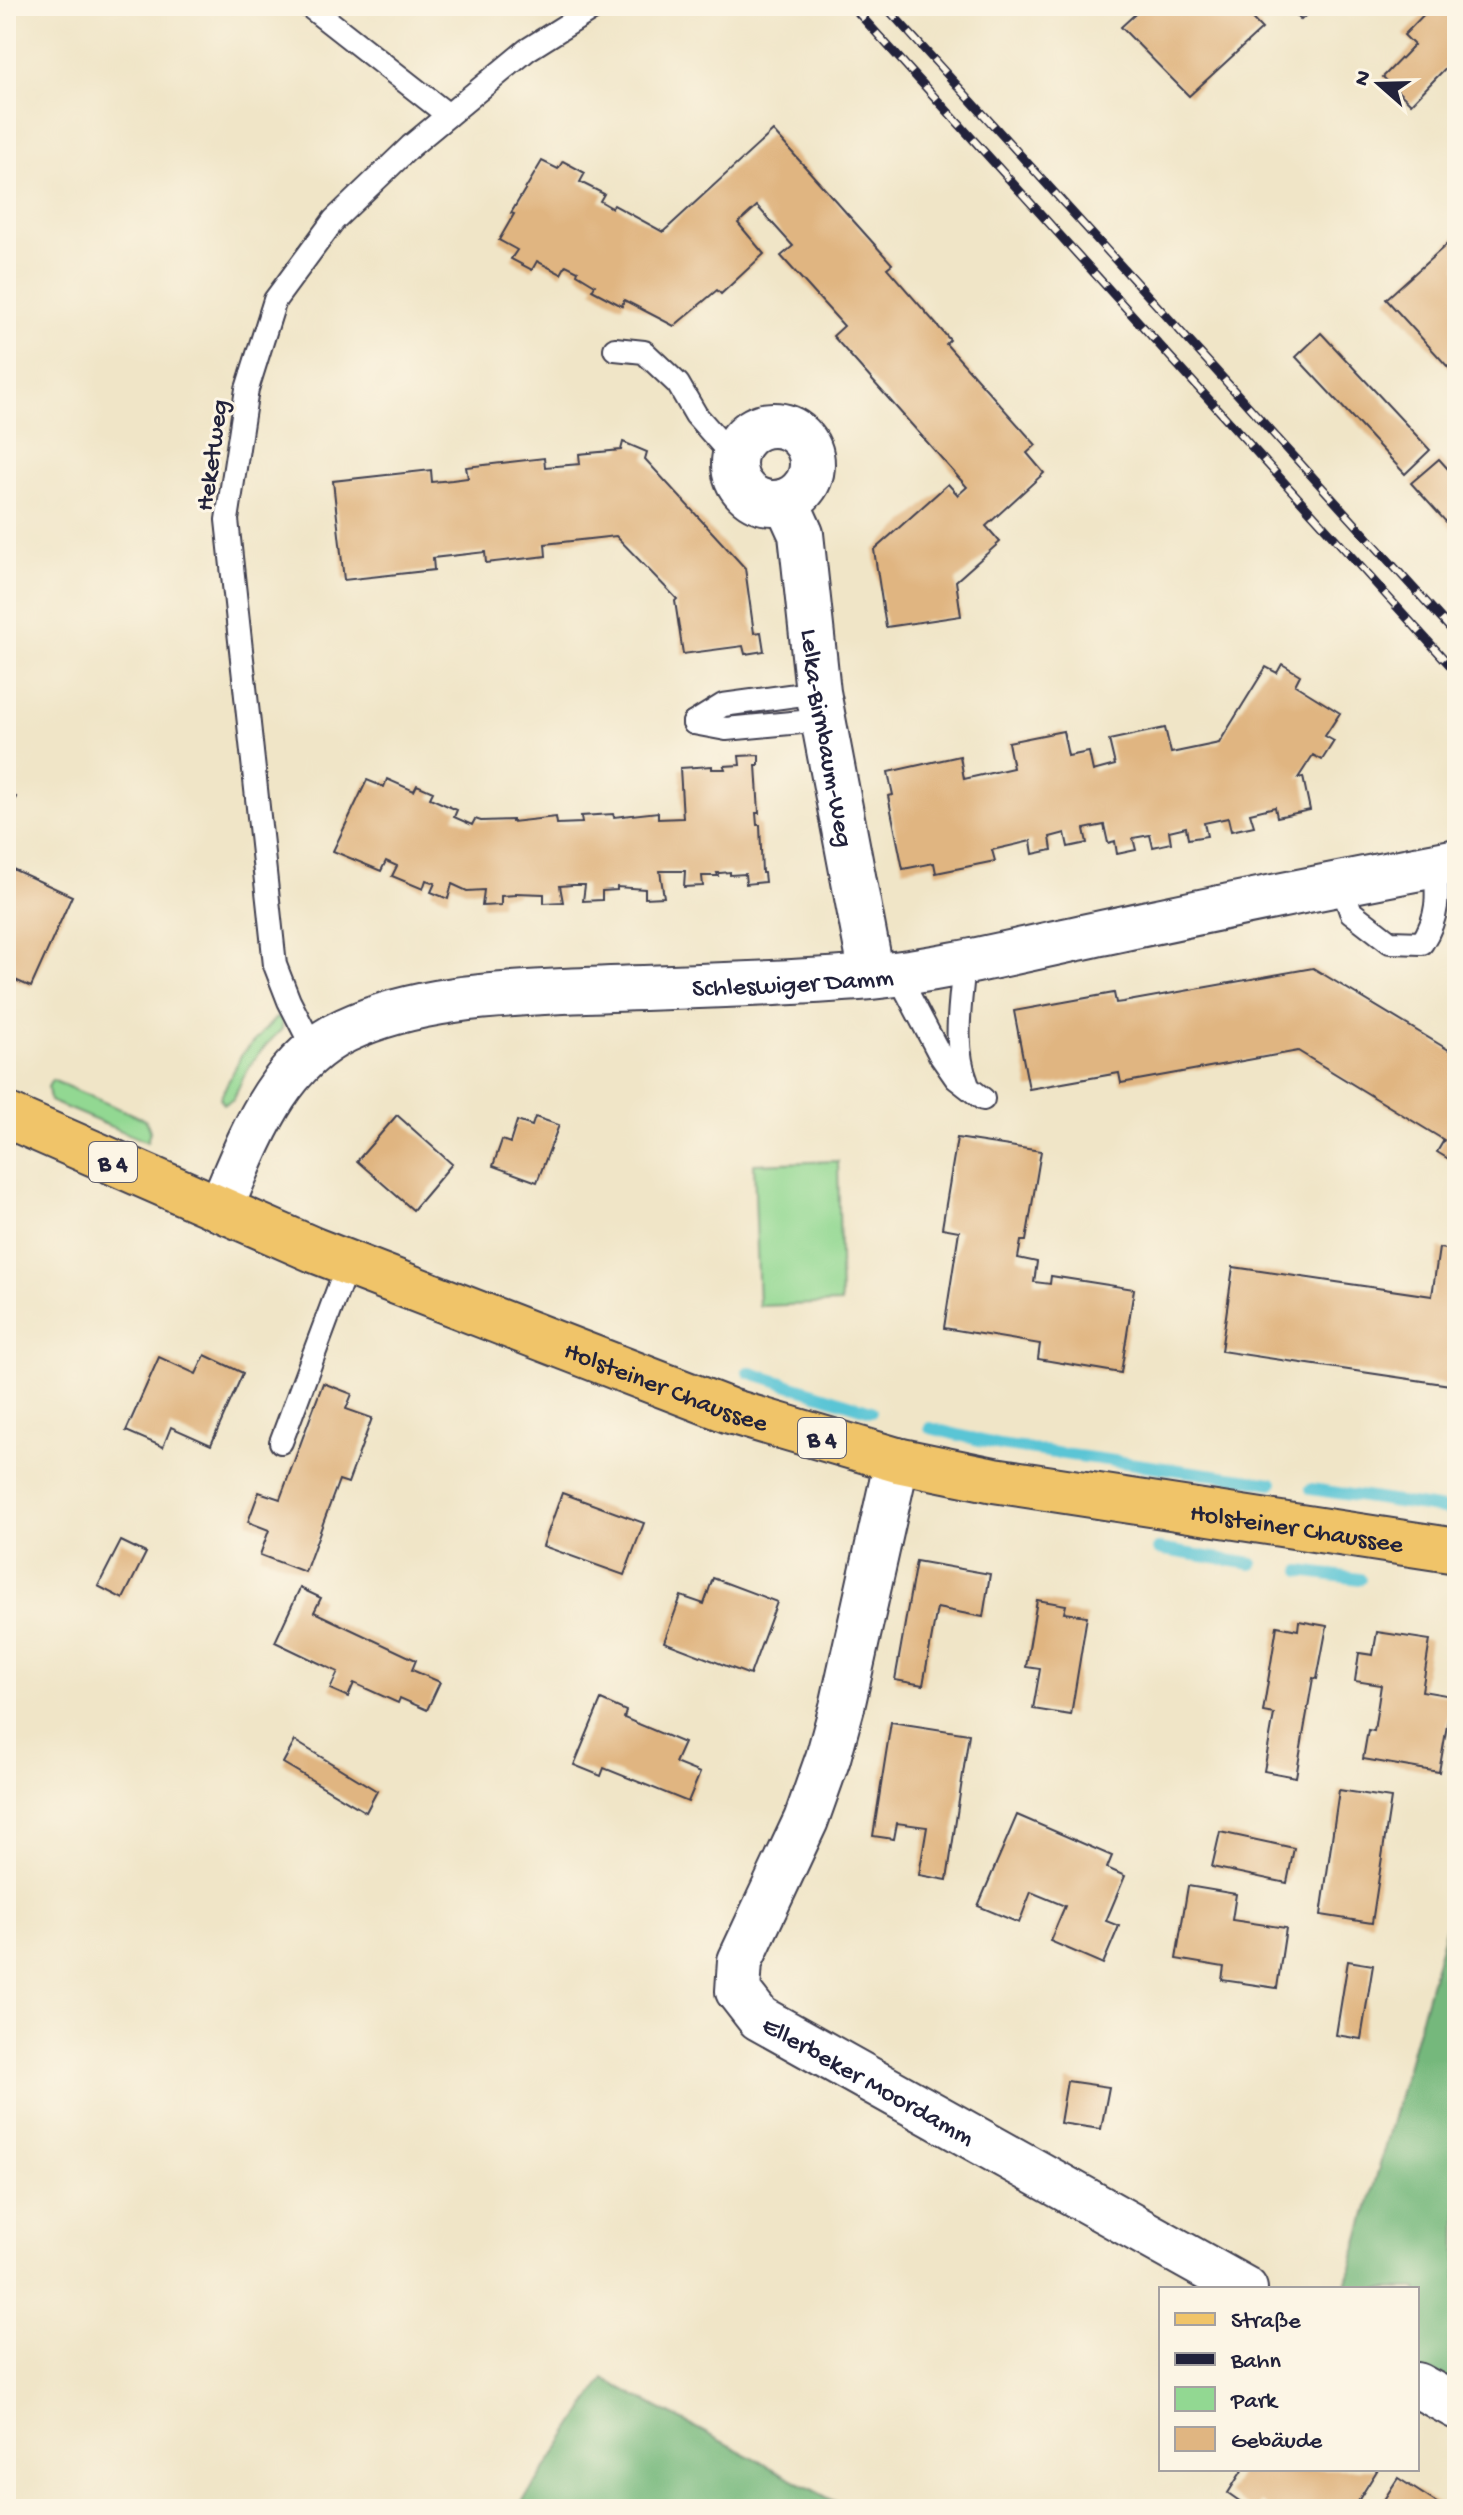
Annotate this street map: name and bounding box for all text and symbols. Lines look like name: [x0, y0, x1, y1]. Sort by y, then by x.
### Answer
north arrow: [1339, 44, 1419, 124]
text: N: [1349, 67, 1379, 90]
street label: Heketweg: [191, 398, 238, 513]
street label: Lelka-Birnbaum-Weg: [791, 628, 858, 850]
street label: Schleswiger Damm: [692, 964, 895, 1006]
road number: B 4: [89, 1142, 137, 1182]
street label: Holsteiner Chaussee: [559, 1337, 771, 1441]
road number: B 4: [798, 1418, 846, 1458]
street label: Holsteiner Chaussee: [1188, 1499, 1406, 1563]
street label: Ellerbeker Moordamm: [755, 2012, 979, 2155]
legend: [1159, 2287, 1419, 2471]
text: Straße: [1231, 2308, 1301, 2337]
text: Bahn: [1230, 2348, 1281, 2377]
text: Park: [1230, 2388, 1279, 2417]
text: Gebäude: [1231, 2428, 1323, 2457]

